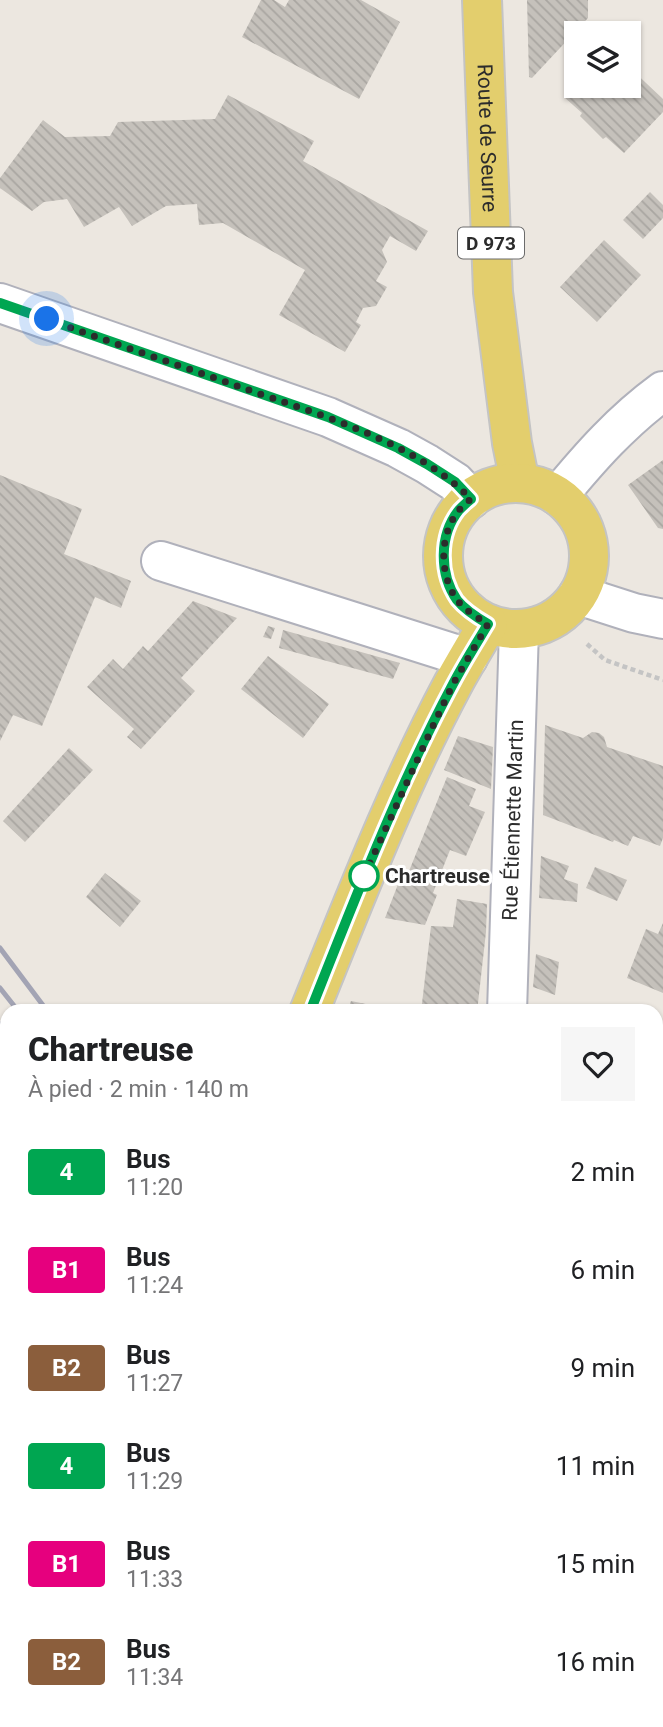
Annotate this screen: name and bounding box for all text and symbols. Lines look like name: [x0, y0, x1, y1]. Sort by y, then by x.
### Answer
map controls: [564, 21, 641, 98]
button: layers: [564, 21, 641, 98]
street label: Route de Seurre: [472, 63, 502, 212]
road number: D 973: [458, 228, 524, 258]
your location: [29, 301, 64, 336]
street label: Rue Étiennette Martin: [498, 719, 528, 921]
marker: Chartreuse: [349, 861, 379, 891]
place label: Chartreuse: [385, 864, 490, 888]
button: heart: [561, 1027, 635, 1101]
text: Chartreuse: [28, 1030, 193, 1069]
text: À pied · 2 min · 140 m: [28, 1076, 249, 1103]
text: Bus: [126, 1144, 171, 1174]
text: 2 min: [570, 1157, 635, 1187]
text: 4: [60, 1158, 73, 1186]
text: 11:20: [126, 1174, 183, 1201]
text: Bus: [126, 1242, 171, 1272]
text: 6 min: [570, 1255, 635, 1285]
text: B1: [52, 1256, 81, 1284]
text: 11:24: [126, 1272, 183, 1299]
text: Bus: [126, 1340, 171, 1370]
text: 9 min: [570, 1353, 635, 1383]
text: B2: [52, 1354, 81, 1382]
text: 11:27: [126, 1370, 183, 1397]
text: Bus: [126, 1438, 171, 1468]
text: 11 min: [556, 1451, 635, 1481]
text: 4: [60, 1452, 73, 1480]
text: 11:29: [126, 1468, 183, 1495]
text: Bus: [126, 1536, 171, 1566]
text: 15 min: [556, 1549, 635, 1579]
text: B1: [52, 1550, 81, 1578]
text: 11:33: [126, 1566, 183, 1593]
text: Bus: [126, 1634, 171, 1664]
text: 16 min: [556, 1647, 635, 1677]
text: B2: [52, 1648, 81, 1676]
text: 11:34: [126, 1664, 183, 1691]

